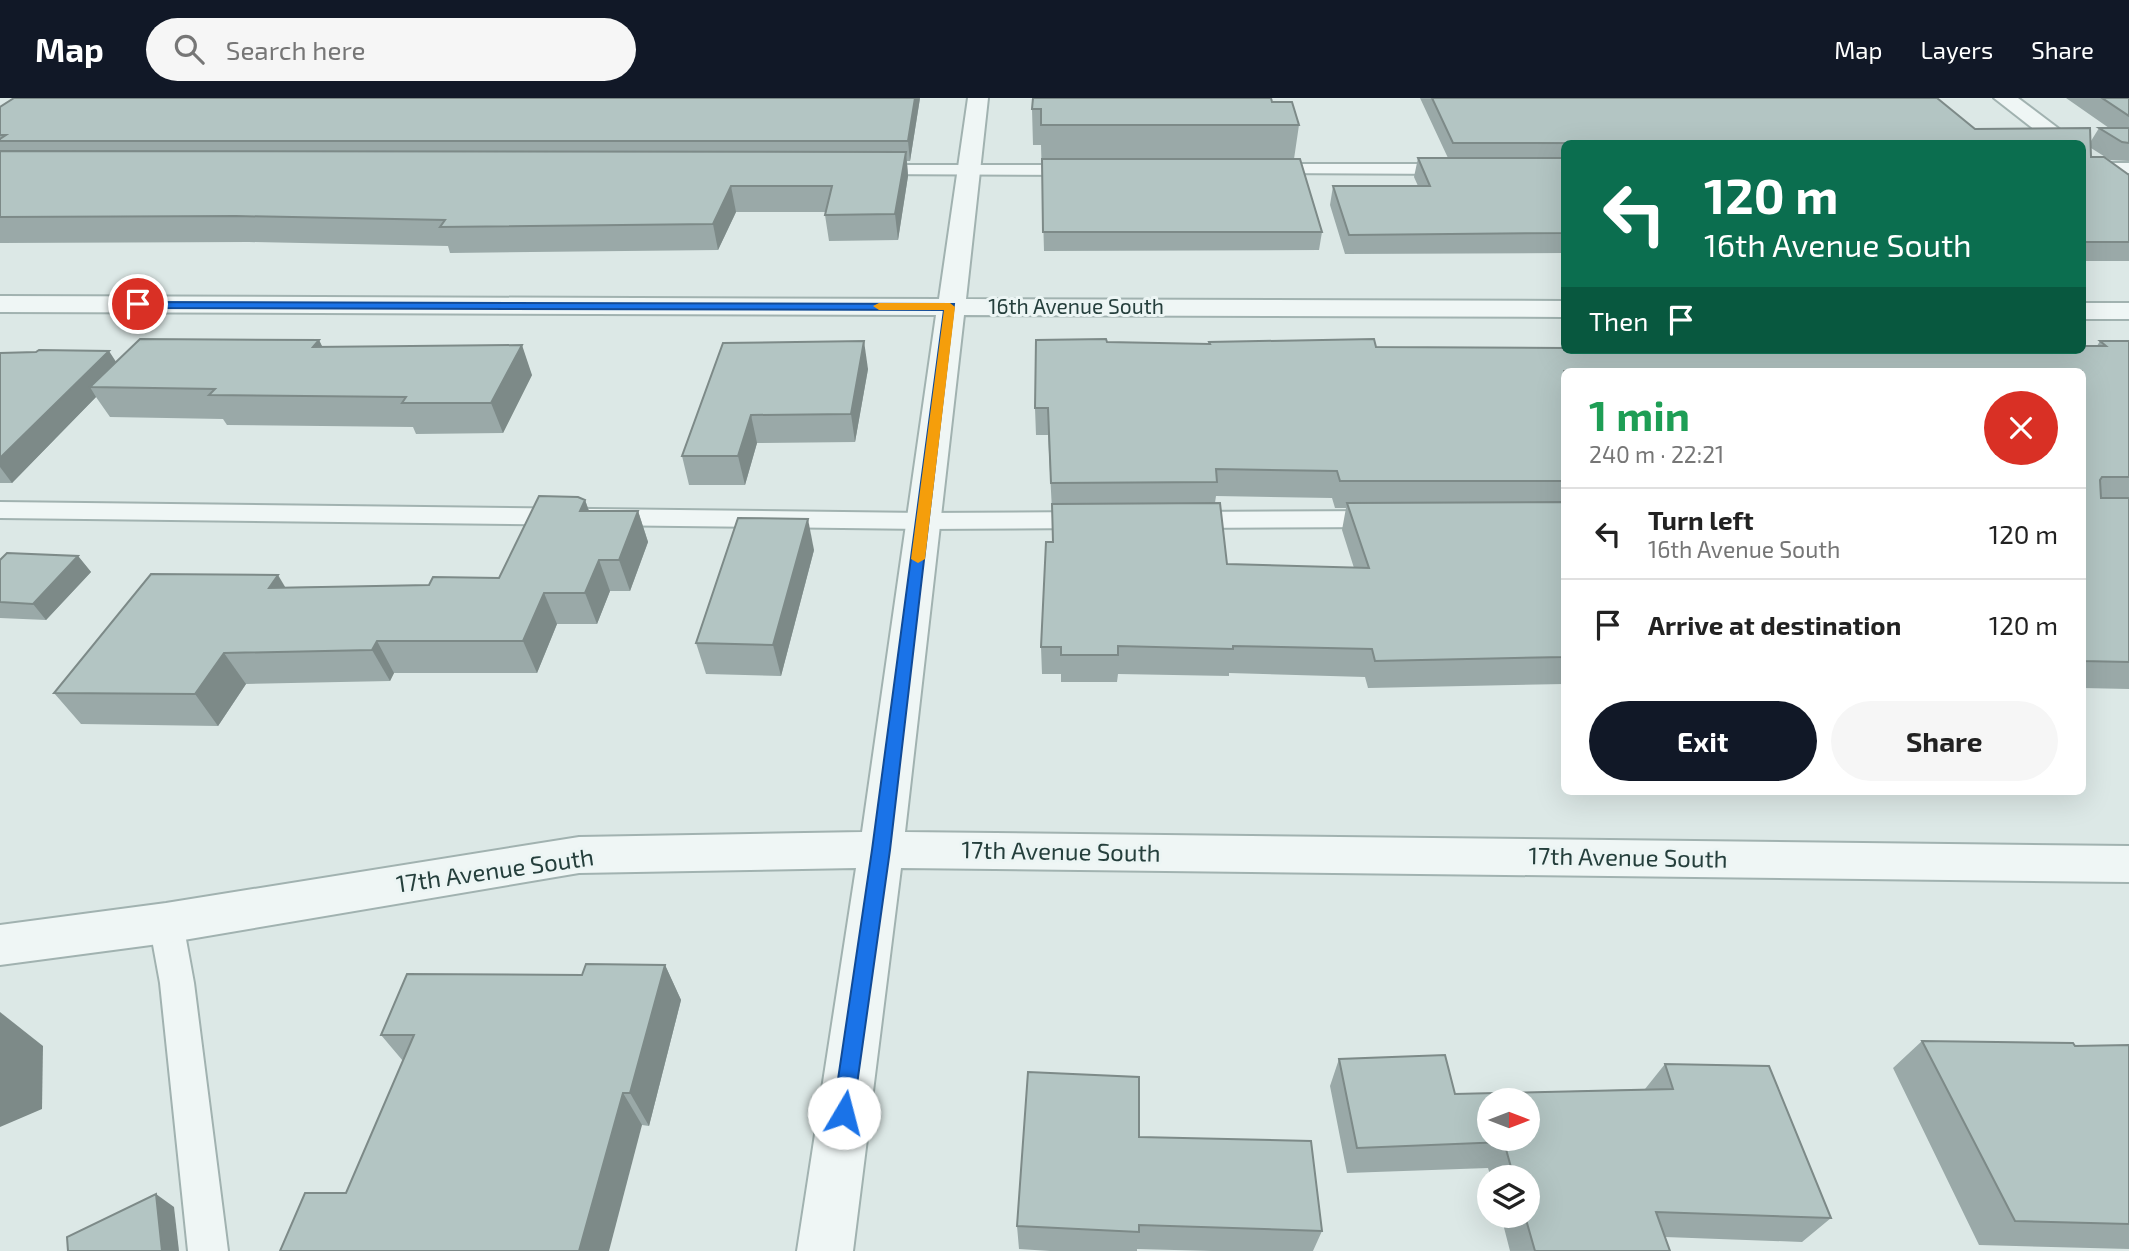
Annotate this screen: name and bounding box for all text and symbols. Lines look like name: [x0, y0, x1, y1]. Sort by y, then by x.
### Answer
search box: [146, 18, 636, 81]
text: Map: [35, 29, 104, 69]
icon: search: [170, 30, 208, 68]
text: Search here: [226, 34, 365, 65]
text: Map: [1834, 35, 1882, 64]
text: Layers: [1920, 35, 1993, 64]
text: Share: [2031, 35, 2094, 64]
text: 120 m: [1704, 165, 1838, 224]
icon: left: [1589, 168, 1680, 259]
text: 16th Avenue South: [1704, 225, 1972, 263]
pin: [108, 274, 168, 334]
icon: arrive: [119, 285, 157, 323]
street label: 16th Avenue South: [988, 293, 1164, 318]
icon: arrive: [1662, 301, 1700, 339]
text: Then: [1589, 305, 1648, 336]
text: 1 min: [1589, 389, 1690, 439]
button: close: [1984, 391, 2058, 465]
text: 240 m · 22:21: [1589, 440, 1724, 468]
text: Turn left: [1648, 504, 1754, 535]
icon: left: [1589, 515, 1627, 553]
text: 120 m: [1989, 518, 2058, 549]
text: 16th Avenue South: [1648, 535, 1840, 563]
icon: arrive: [1589, 606, 1627, 644]
text: Arrive at destination: [1648, 609, 1901, 640]
text: 120 m: [1989, 609, 2058, 640]
button: Exit: [1589, 701, 1817, 781]
button: Share: [1831, 701, 2058, 781]
street label: 17th Avenue South: [961, 834, 1161, 867]
street label: 17th Avenue South: [1528, 840, 1728, 873]
street label: 17th Avenue South: [394, 841, 596, 898]
position arrow: [807, 1076, 881, 1150]
north arrow: [1477, 1088, 1540, 1152]
map controls: [1477, 1088, 1540, 1228]
button: layers: [1477, 1165, 1540, 1228]

